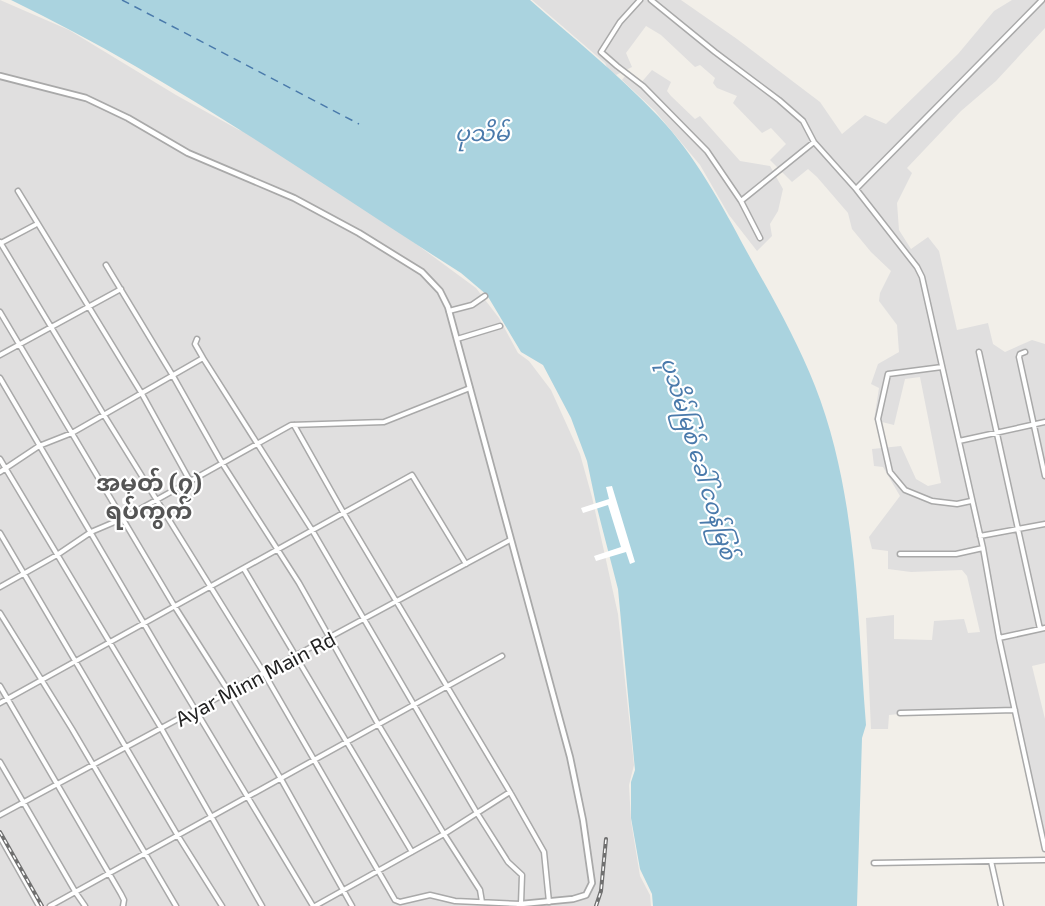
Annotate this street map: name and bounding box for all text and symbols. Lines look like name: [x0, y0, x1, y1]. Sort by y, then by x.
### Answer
water label: ပုသိမ်: [455, 118, 510, 152]
water label: ပုသိမ်မြစ် ခေါ် ငဝန်မြစ်: [650, 354, 744, 565]
district label: အမှတ် (၇) ရပ်ကွက်: [96, 467, 202, 530]
street label: Ayar Minn Main Rd: [171, 625, 339, 731]

